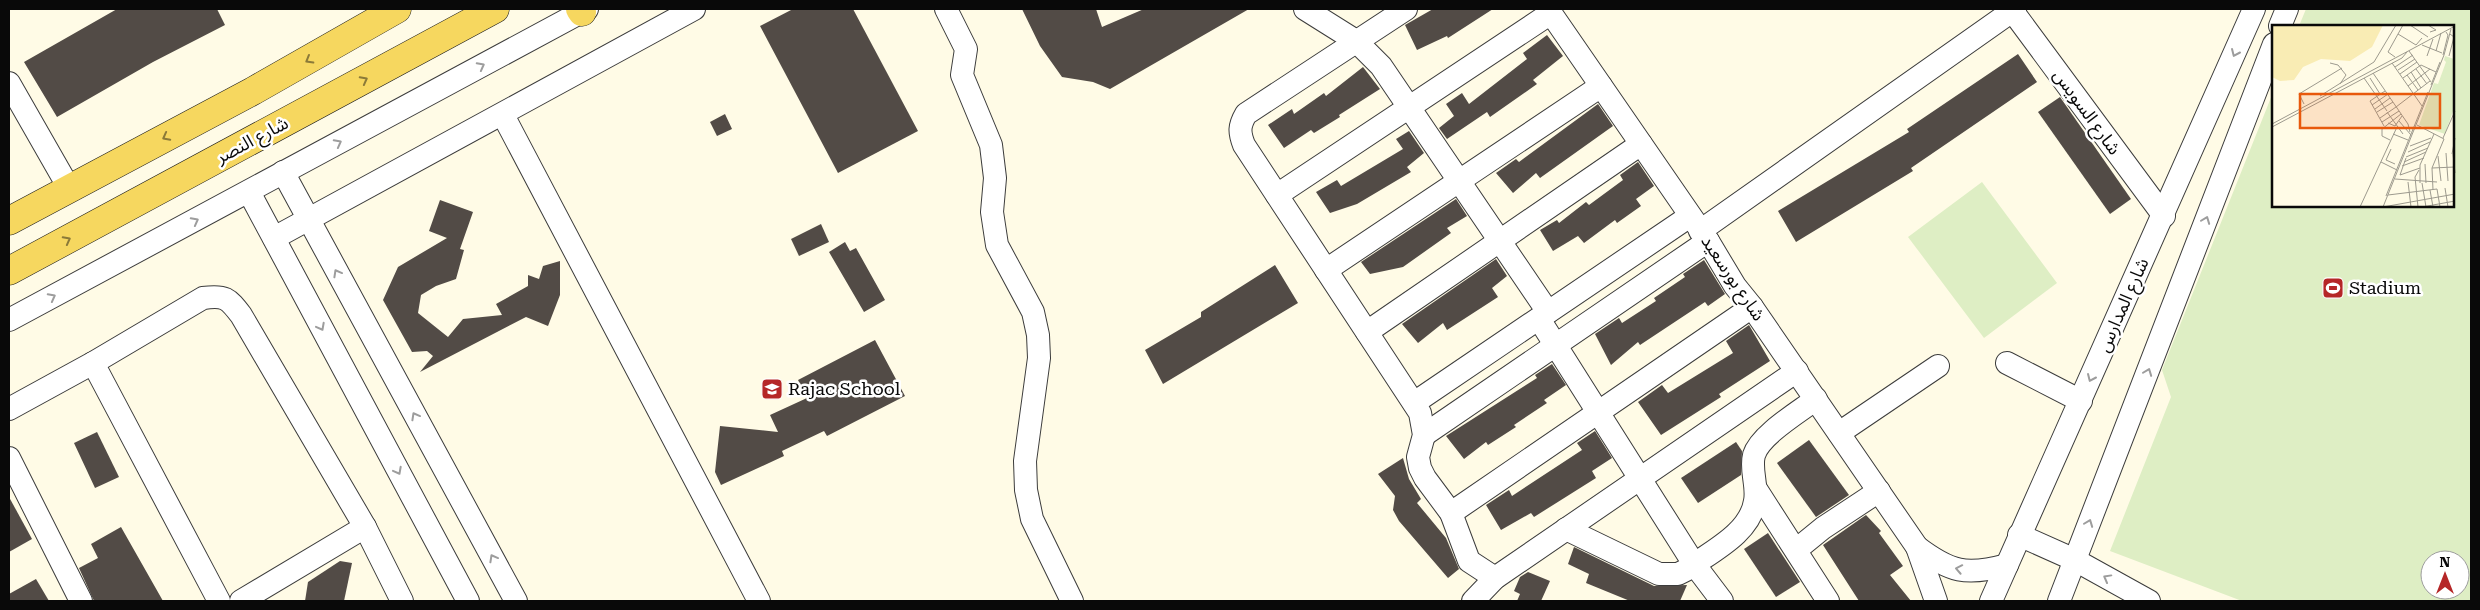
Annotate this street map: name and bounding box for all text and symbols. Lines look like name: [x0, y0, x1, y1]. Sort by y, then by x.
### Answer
inset map: [2272, 25, 2455, 208]
one-way arrow: [2230, 48, 2241, 57]
one-way arrow: [306, 53, 315, 63]
one-way arrow: [476, 62, 485, 72]
street label: شارع السويس: [2046, 65, 2125, 161]
one-way arrow: [359, 76, 368, 86]
street label: شارع النصر: [211, 112, 293, 171]
one-way arrow: [163, 131, 172, 141]
one-way arrow: [333, 139, 342, 149]
one-way arrow: [2200, 216, 2210, 225]
one-way arrow: [190, 217, 199, 227]
street label: شارع بورسعيد: [1694, 231, 1770, 327]
one-way arrow: [62, 236, 71, 246]
street label: شارع المدارس: [2092, 255, 2156, 357]
one-way arrow: [333, 269, 343, 278]
sports icon: Stadium: [2321, 276, 2345, 300]
place label: Stadium: [2349, 277, 2421, 298]
one-way arrow: [46, 293, 55, 303]
one-way arrow: [315, 322, 325, 331]
one-way arrow: [2142, 368, 2152, 377]
one-way arrow: [2086, 373, 2097, 382]
school or university icon: Rajac School: [760, 377, 784, 401]
place label: Rajac School: [788, 378, 901, 399]
one-way arrow: [411, 412, 421, 421]
one-way arrow: [392, 465, 402, 474]
one-way arrow: [2083, 520, 2093, 528]
north arrow: [2420, 550, 2470, 600]
text: N: [2440, 554, 2451, 570]
one-way arrow: [489, 555, 499, 564]
one-way arrow: [1955, 564, 1964, 575]
one-way arrow: [2103, 574, 2112, 584]

